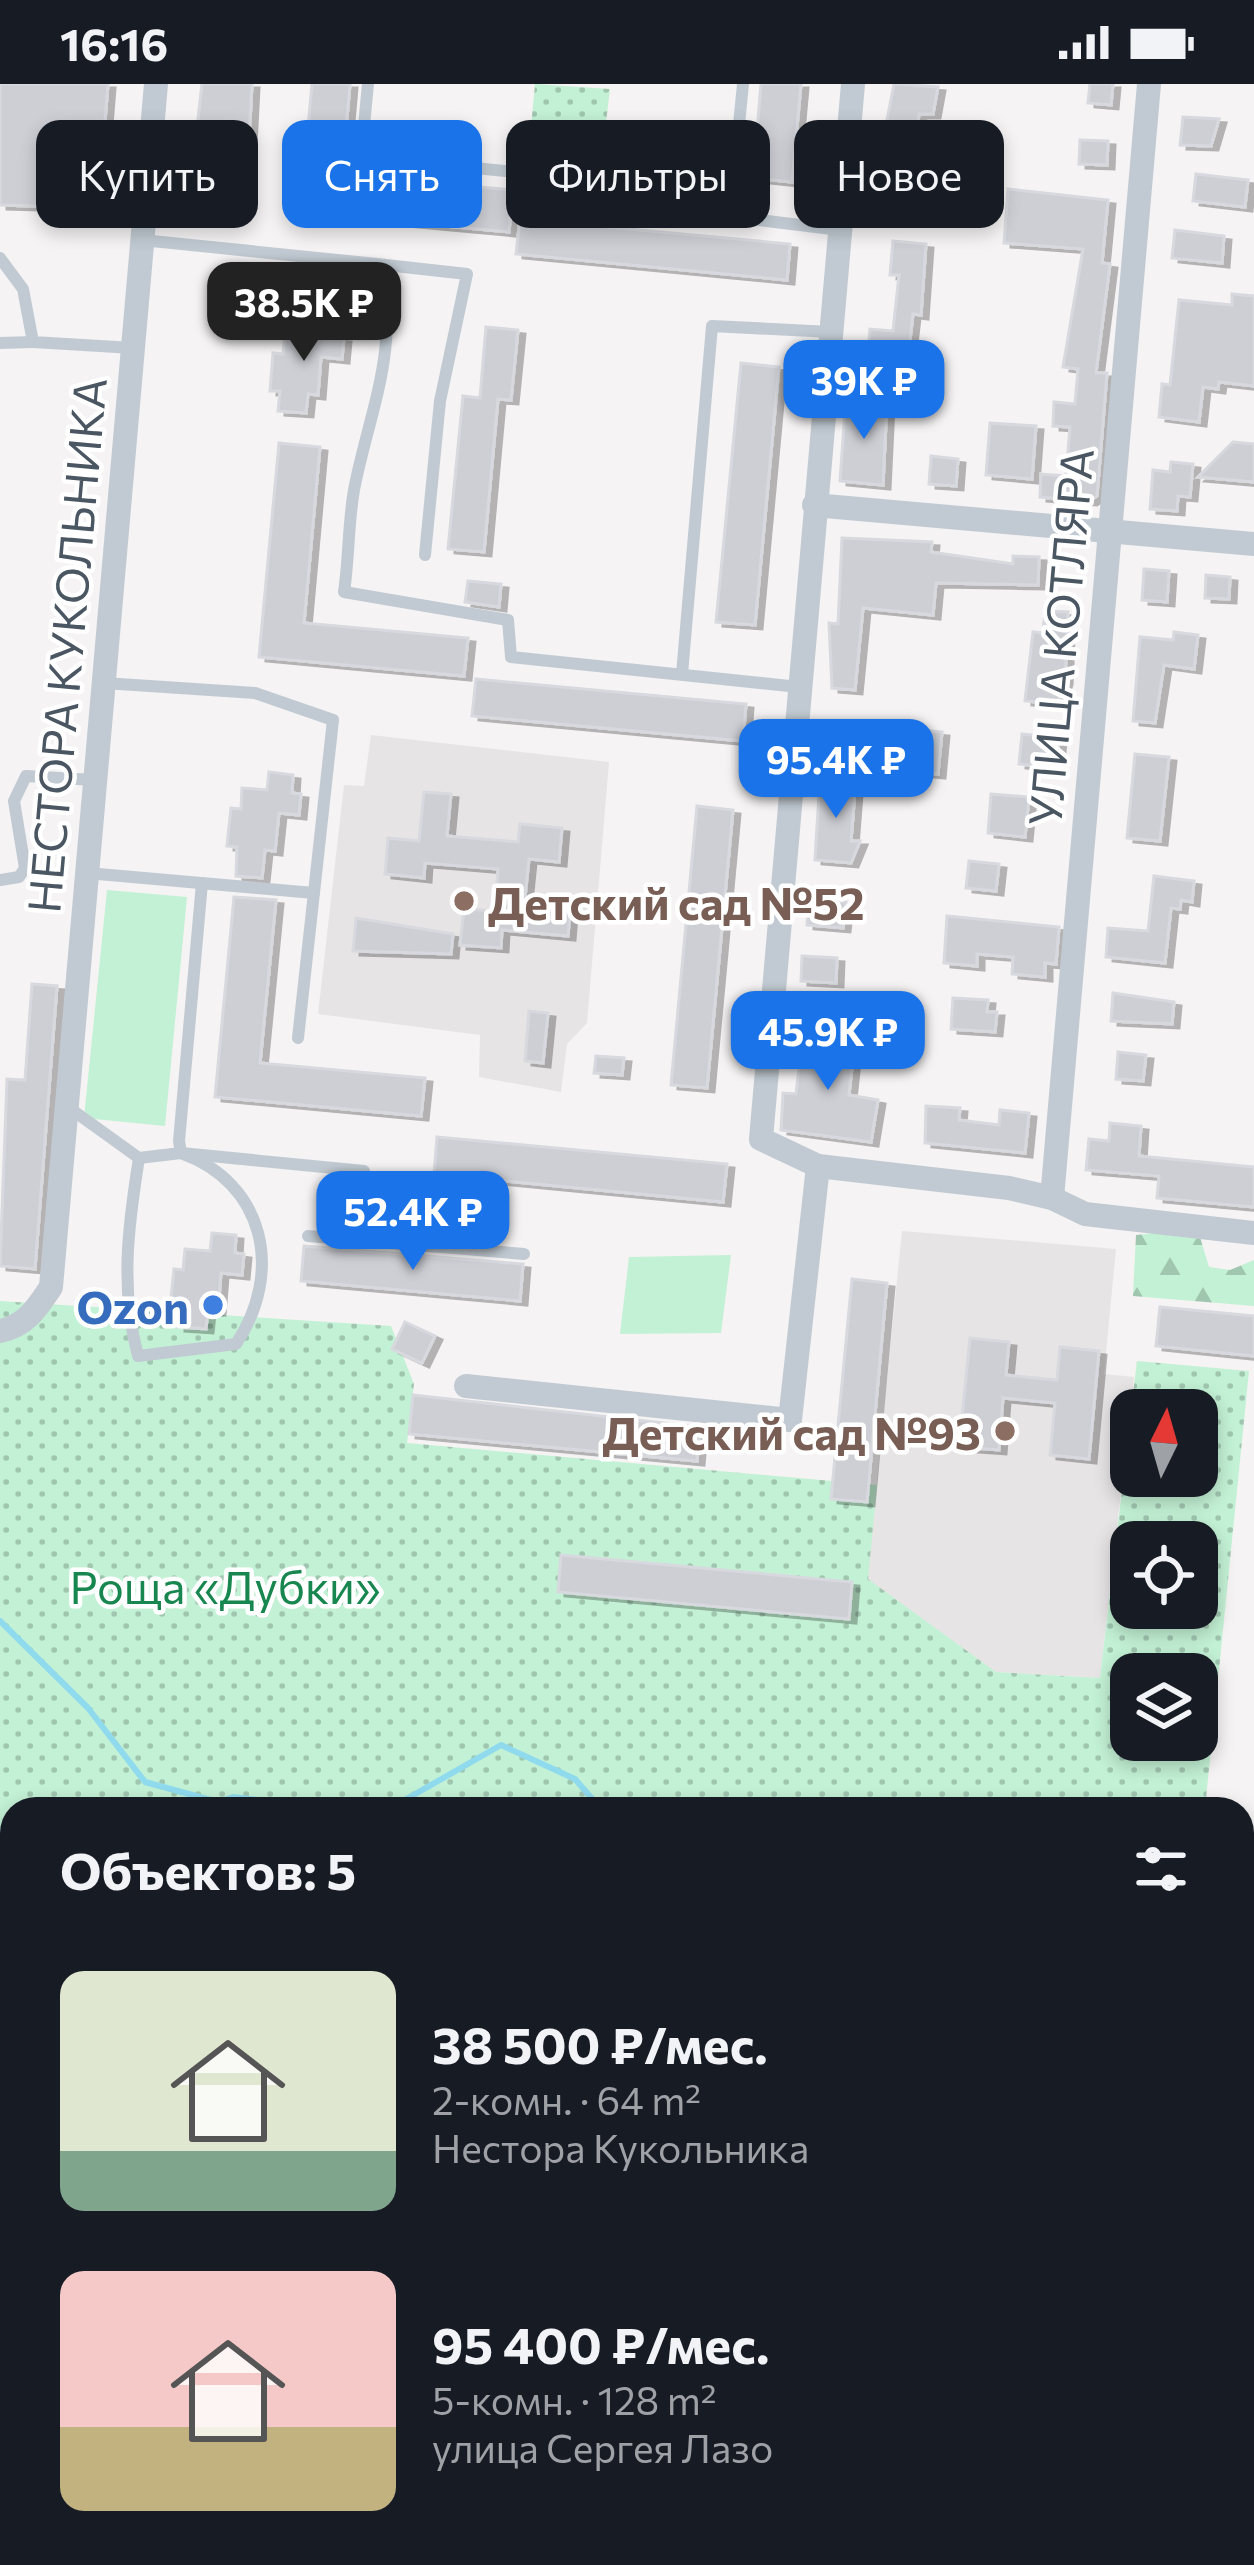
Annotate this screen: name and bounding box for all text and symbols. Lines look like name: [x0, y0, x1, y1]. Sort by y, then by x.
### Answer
text: 16:16: [60, 15, 168, 70]
chip: Купить: [36, 120, 258, 228]
chip: Снять: [282, 120, 482, 228]
chip: Фильтры: [506, 120, 770, 228]
chip: Новое: [794, 120, 1004, 228]
pin: 38.5K ₽: [193, 262, 415, 364]
text: 38.5K ₽: [234, 277, 374, 325]
pin: 39K ₽: [780, 340, 948, 442]
text: 39K ₽: [810, 355, 918, 403]
street label: НЕСТОРА КУКОЛЬНИКА: [14, 375, 116, 915]
street label: УЛИЦА КОТЛЯРА: [1015, 446, 1103, 828]
pin: 95.4K ₽: [725, 719, 947, 821]
text: 95.4K ₽: [766, 734, 906, 782]
place label: Детский сад №52: [488, 874, 865, 929]
marker: Детский сад №52: [451, 888, 477, 914]
pin: 45.9K ₽: [717, 991, 939, 1093]
text: 45.9K ₽: [758, 1006, 898, 1054]
pin: 52.4K ₽: [302, 1171, 524, 1273]
text: 52.4K ₽: [343, 1186, 483, 1234]
place label: Ozon: [76, 1278, 189, 1333]
marker: Ozon: [200, 1292, 226, 1318]
north arrow: [1110, 1389, 1218, 1497]
map controls: [1110, 1389, 1218, 1761]
place label: Детский сад №93: [602, 1404, 981, 1459]
marker: Детский сад №93: [992, 1418, 1018, 1444]
button: locate: [1110, 1521, 1218, 1629]
park label: Роща «Дубки»: [70, 1558, 380, 1613]
button: layers: [1110, 1653, 1218, 1761]
icon: filters: [1128, 1836, 1194, 1902]
text: Объектов: 5: [60, 1838, 356, 1901]
text: 38 500 ₽/мес.: [432, 2012, 768, 2075]
icon: home: [156, 2019, 300, 2163]
text: 2-комн. · 64 m²: [432, 2075, 701, 2123]
text: Нестора Кукольника: [432, 2123, 809, 2171]
text: 95 400 ₽/мес.: [432, 2312, 769, 2375]
icon: home: [156, 2319, 300, 2463]
text: 5-комн. · 128 m²: [432, 2375, 716, 2423]
text: улица Сергея Лазо: [432, 2423, 773, 2471]

